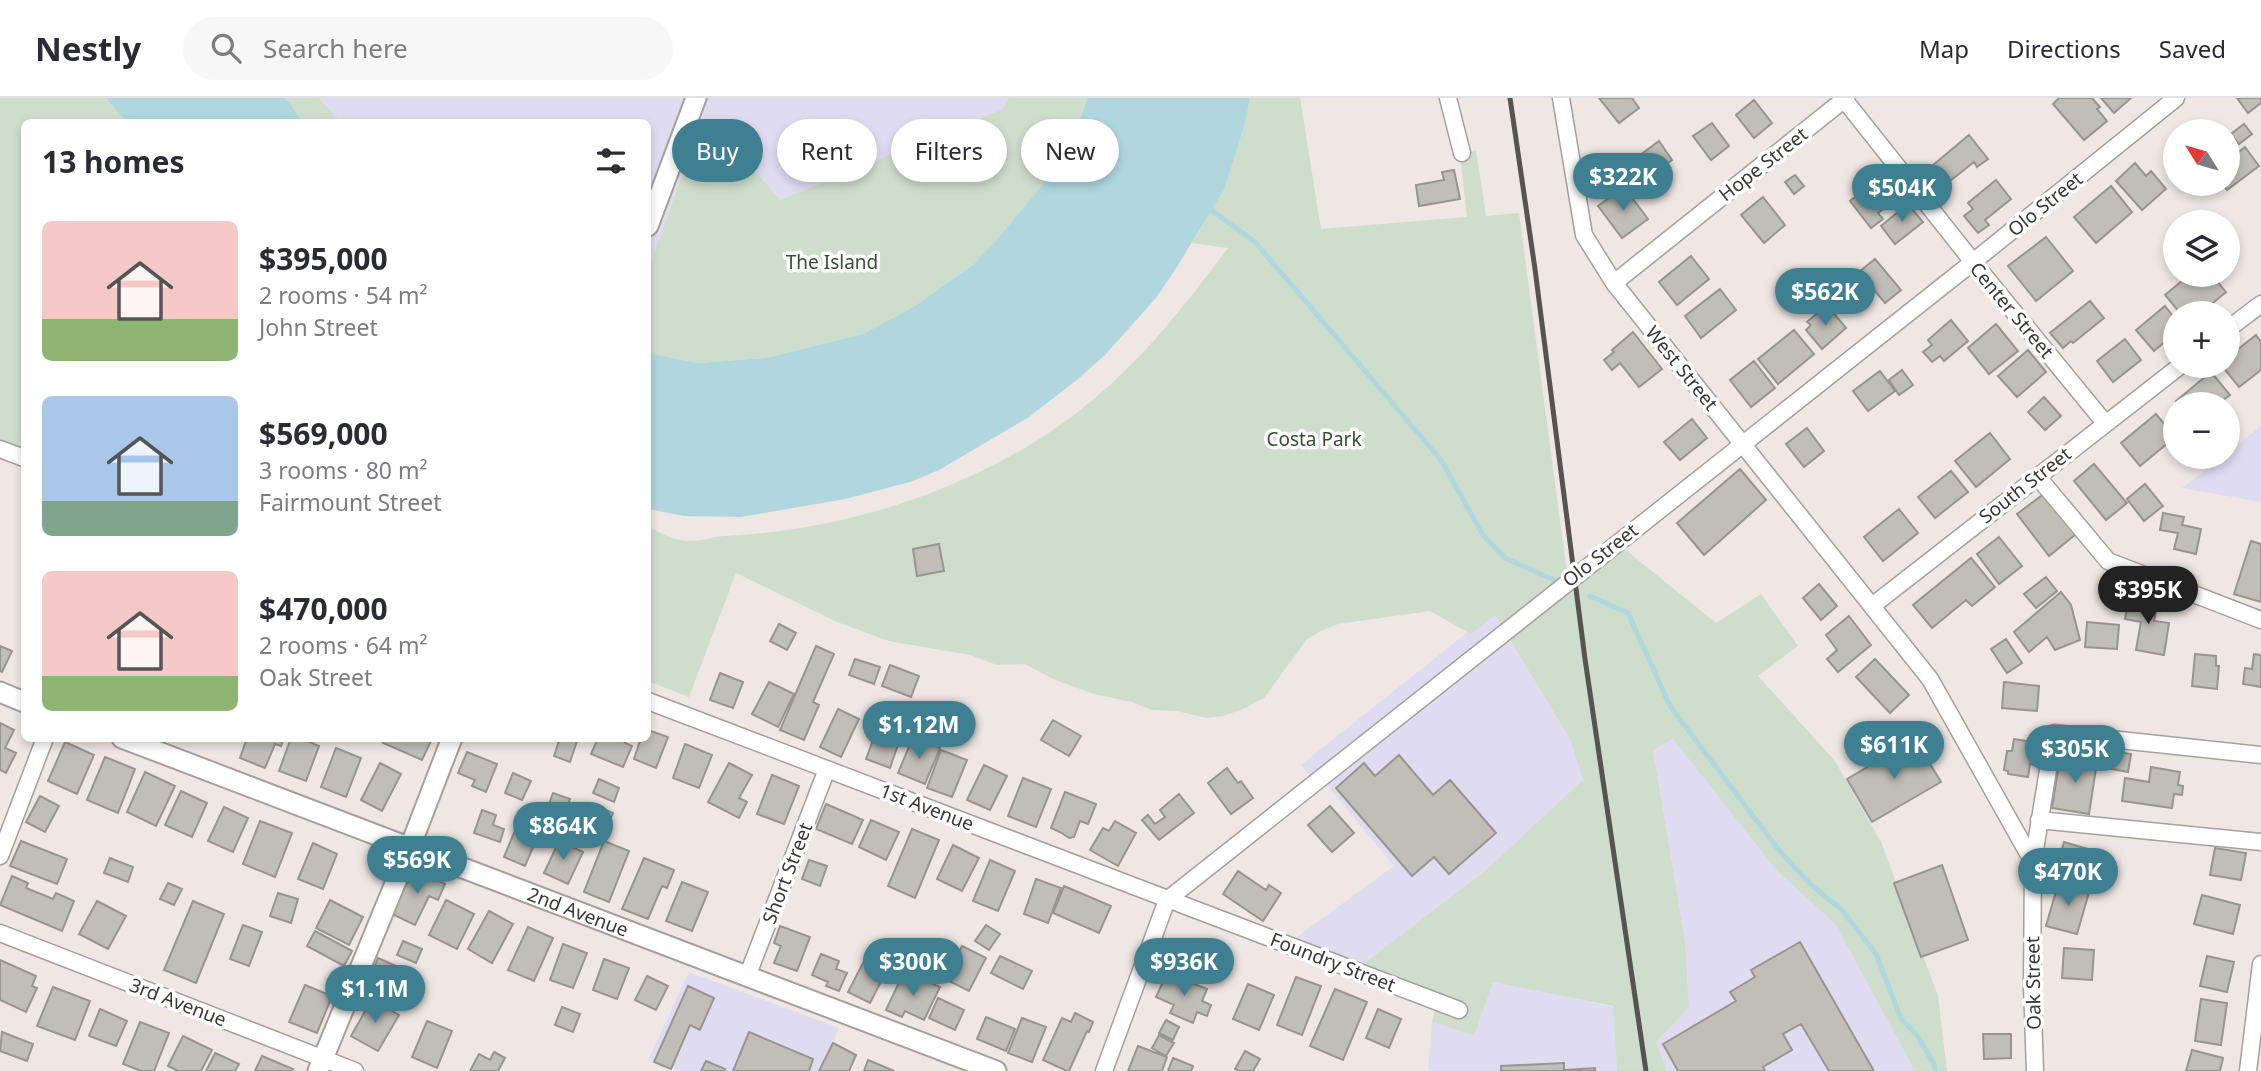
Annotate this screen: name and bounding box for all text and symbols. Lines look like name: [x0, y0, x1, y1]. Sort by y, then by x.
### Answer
search box: [183, 17, 673, 80]
text: Nestly: [35, 26, 141, 71]
icon: search: [207, 29, 245, 67]
text: Search here: [263, 30, 408, 66]
text: Map: [1919, 32, 1969, 65]
text: Directions: [2007, 32, 2121, 65]
text: Saved: [2159, 32, 2226, 65]
chip: Buy: [672, 119, 763, 182]
chip: Rent: [777, 119, 877, 182]
chip: Filters: [891, 119, 1007, 182]
chip: New: [1021, 119, 1119, 182]
north arrow: [2163, 119, 2240, 196]
map controls: [2163, 119, 2240, 469]
street label: Hope Street: [1713, 121, 1813, 207]
text: 13 homes: [42, 141, 185, 182]
icon: filters: [592, 142, 630, 180]
pin: $322K: [1574, 153, 1672, 213]
text: $322K: [1589, 160, 1657, 192]
pin: $504K: [1853, 164, 1951, 224]
street label: Olo Street: [2002, 166, 2088, 242]
text: $504K: [1868, 171, 1936, 203]
button: layers: [2163, 210, 2240, 287]
text: $395,000: [259, 238, 388, 279]
icon: home: [98, 249, 182, 333]
park label: The Island: [786, 249, 878, 275]
street label: Center Street: [1964, 256, 2060, 364]
pin: $562K: [1776, 268, 1874, 328]
text: $562K: [1791, 275, 1859, 307]
text: 2 rooms · 54 m²: [259, 279, 428, 311]
button: +: [2163, 301, 2240, 378]
text: John Street: [259, 311, 378, 343]
street label: West Street: [1640, 320, 1724, 416]
button: −: [2163, 392, 2240, 469]
text: $569,000: [259, 413, 388, 454]
icon: home: [98, 424, 182, 508]
park label: Costa Park: [1266, 426, 1362, 452]
street label: South Street: [1974, 441, 2077, 529]
text: 3 rooms · 80 m²: [259, 454, 428, 486]
text: Fairmount Street: [259, 486, 442, 518]
street label: Olo Street: [1557, 517, 1643, 593]
pin: $395K: [2099, 566, 2197, 626]
text: $395K: [2114, 573, 2182, 605]
text: $470,000: [259, 588, 388, 629]
icon: home: [98, 599, 182, 683]
text: 2 rooms · 64 m²: [259, 629, 428, 661]
text: Oak Street: [259, 661, 372, 693]
pin: $1.12M: [862, 702, 976, 761]
text: $1.12M: [879, 708, 959, 740]
pin: $611K: [1845, 722, 1943, 781]
pin: $305K: [2026, 726, 2124, 785]
text: $611K: [1860, 728, 1928, 760]
text: $305K: [2041, 732, 2109, 764]
street label: 1st Avenue: [876, 777, 978, 837]
pin: $864K: [514, 802, 612, 862]
text: $864K: [529, 809, 597, 841]
street label: Short Street: [756, 819, 818, 927]
pin: $569K: [368, 836, 466, 896]
text: $569K: [383, 843, 451, 875]
pin: $470K: [2019, 848, 2117, 908]
text: $470K: [2034, 855, 2102, 887]
street label: 2nd Avenue: [524, 881, 632, 943]
street label: Foundry Street: [1267, 926, 1399, 998]
street label: Oak Street: [2019, 936, 2047, 1030]
pin: $300K: [864, 939, 962, 998]
pin: $936K: [1135, 939, 1233, 998]
text: $300K: [879, 945, 947, 977]
text: $936K: [1150, 945, 1218, 977]
pin: $1.1M: [326, 965, 424, 1025]
street label: 3rd Avenue: [126, 972, 230, 1032]
text: $1.1M: [341, 972, 409, 1004]

